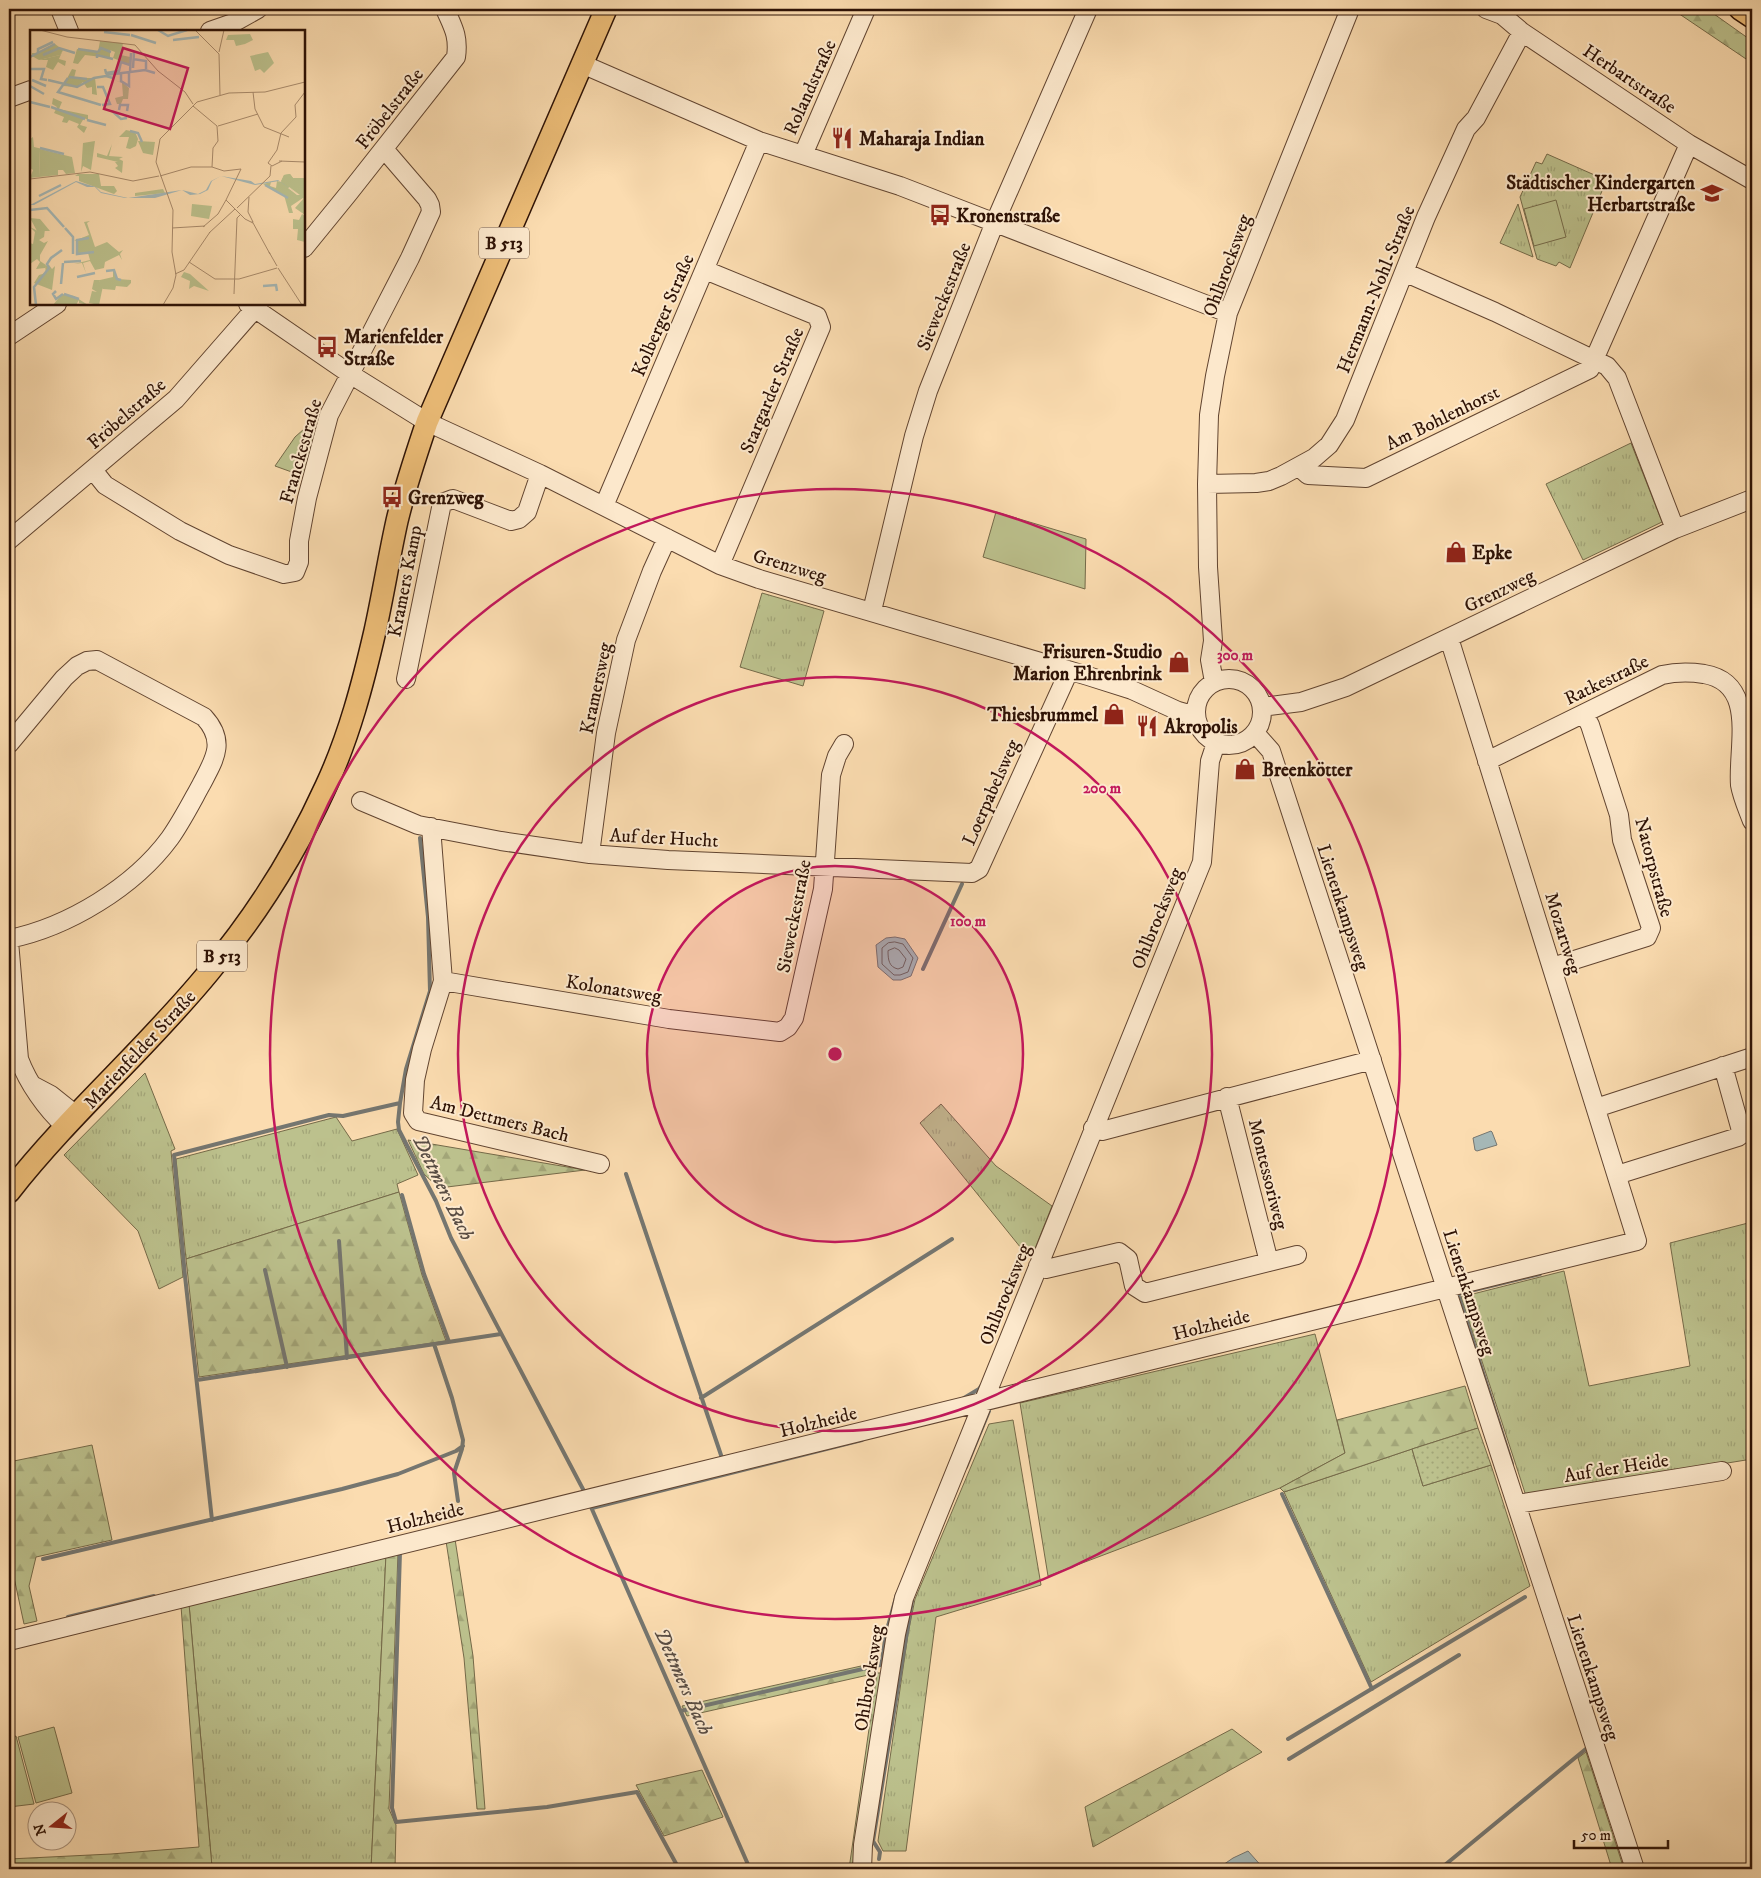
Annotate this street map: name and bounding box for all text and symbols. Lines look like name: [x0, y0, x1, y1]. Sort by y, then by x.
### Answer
inset map: [30, 30, 305, 305]
street label: Rolandstraße: [779, 36, 842, 139]
street label: Herbartstraße: [1578, 40, 1680, 119]
street label: Fröbelstraße: [351, 64, 429, 154]
restaurant icon: Maharaja Indian: [829, 125, 855, 151]
place label: Maharaja Indian: [859, 128, 985, 152]
place label: Städtischer Kindergarten Herbartstraße: [1506, 172, 1696, 217]
school or university icon: Städtischer Kindergarten Herbartstraße: [1699, 180, 1725, 206]
bus stop icon: Kronenstraße: [927, 202, 953, 228]
street label: Hermann-Nohl-Straße: [1332, 202, 1421, 377]
place label: Kronenstraße: [956, 205, 1060, 228]
street label: Ohlbrocksweg: [1198, 210, 1257, 320]
road number: B 513: [479, 228, 529, 258]
street label: Sieweckestraße: [912, 239, 977, 354]
street label: Kolberger Straße: [627, 251, 700, 380]
street label: Stargarder Straße: [736, 324, 809, 457]
place label: Marienfelder Straße: [344, 326, 444, 371]
bus stop icon: Marienfelder Straße: [314, 334, 340, 360]
street label: Fröbelstraße: [83, 374, 171, 454]
street label: Am Bohlenhorst: [1382, 381, 1503, 456]
street label: Franckestraße: [276, 396, 327, 506]
bus stop icon: Grenzweg: [379, 484, 405, 510]
place label: Grenzweg: [408, 487, 484, 510]
street label: Kramers Kamp: [383, 523, 428, 639]
shop icon: Epke: [1443, 539, 1469, 565]
place label: Epke: [1472, 542, 1512, 565]
street label: Grenzweg: [750, 544, 830, 589]
street label: Grenzweg: [1461, 564, 1539, 618]
street label: Kramersweg: [576, 640, 618, 736]
place label: Frisuren-Studio Marion Ehrenbrink: [1013, 641, 1163, 686]
text: 300 m: [1217, 646, 1254, 665]
shop icon: Frisuren-Studio Marion Ehrenbrink: [1166, 649, 1192, 675]
street label: Ratkestraße: [1561, 650, 1653, 711]
shop icon: Thiesbrummel: [1101, 701, 1127, 727]
place label: Thiesbrummel: [986, 704, 1098, 727]
restaurant icon: Akropolis: [1134, 713, 1160, 739]
place label: Akropolis: [1163, 716, 1238, 739]
street label: Loerpabelsweg: [958, 735, 1025, 849]
shop icon: Breenkötter: [1232, 756, 1258, 782]
place label: Breenkötter: [1262, 759, 1353, 782]
text: 200 m: [1083, 779, 1122, 798]
street label: Natorpstraße: [1629, 815, 1678, 920]
street label: Auf der Hucht: [609, 824, 719, 853]
street label: Lienenkampsweg: [1311, 842, 1374, 974]
street label: Sieweckestraße: [772, 858, 817, 975]
street label: Ohlbrocksweg: [1127, 864, 1188, 973]
street label: Mozartweg: [1539, 889, 1586, 978]
text: 100 m: [950, 912, 987, 931]
road number: B 513: [197, 940, 247, 971]
street label: Kolonatsweg: [564, 971, 664, 1009]
street label: Marienfelder Straße: [79, 986, 201, 1114]
centre of rings: [826, 1045, 844, 1063]
street label: Am Dettmers Bach: [428, 1091, 572, 1148]
street label: Montessoriweg: [1243, 1117, 1293, 1233]
water label: Dettmers Bach: [406, 1131, 479, 1245]
street label: Lienenkampsweg: [1437, 1227, 1500, 1359]
street label: Ohlbrocksweg: [975, 1240, 1036, 1349]
street label: Holzheide: [1170, 1305, 1252, 1346]
street label: Holzheide: [777, 1402, 859, 1443]
street label: Auf der Heide: [1562, 1449, 1670, 1488]
street label: Holzheide: [384, 1498, 466, 1539]
street label: Lienenkampsweg: [1561, 1612, 1624, 1744]
street label: Ohlbrocksweg: [850, 1623, 889, 1733]
water label: Dettmers Bach: [648, 1624, 717, 1739]
north arrow: [28, 1800, 78, 1850]
scale bar: [1574, 1818, 1667, 1850]
text: N: [30, 1821, 51, 1838]
text: 50 m: [1581, 1826, 1611, 1845]

